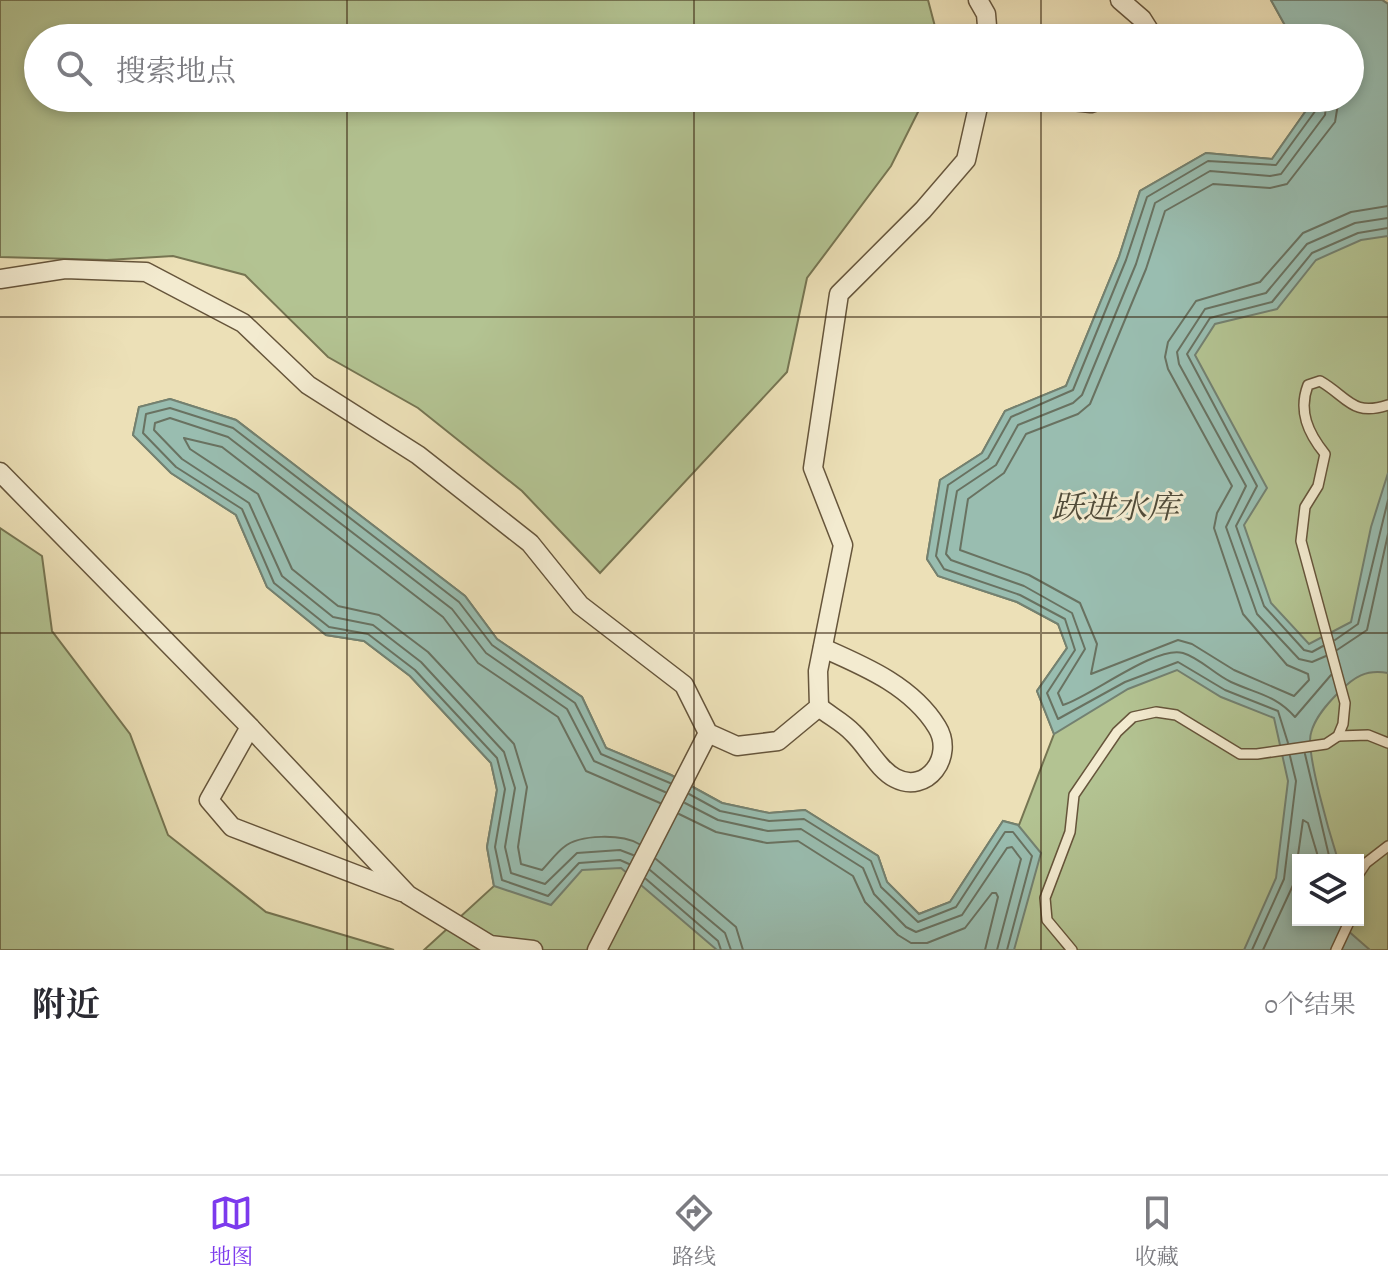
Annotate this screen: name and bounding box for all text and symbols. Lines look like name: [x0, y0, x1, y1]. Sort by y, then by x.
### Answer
search box: [24, 24, 1364, 112]
icon: search: [52, 46, 96, 90]
text: 搜索地点: [116, 51, 236, 91]
water label: 跃进水库: [1051, 485, 1184, 529]
map controls: [1292, 854, 1364, 926]
button: layers: [1292, 854, 1364, 926]
text: 附近: [32, 981, 100, 1028]
text: 0个结果: [1264, 987, 1356, 1022]
tab: 地图: [209, 1191, 253, 1272]
tab: 路线: [672, 1191, 716, 1272]
tab: 收藏: [1135, 1191, 1179, 1272]

